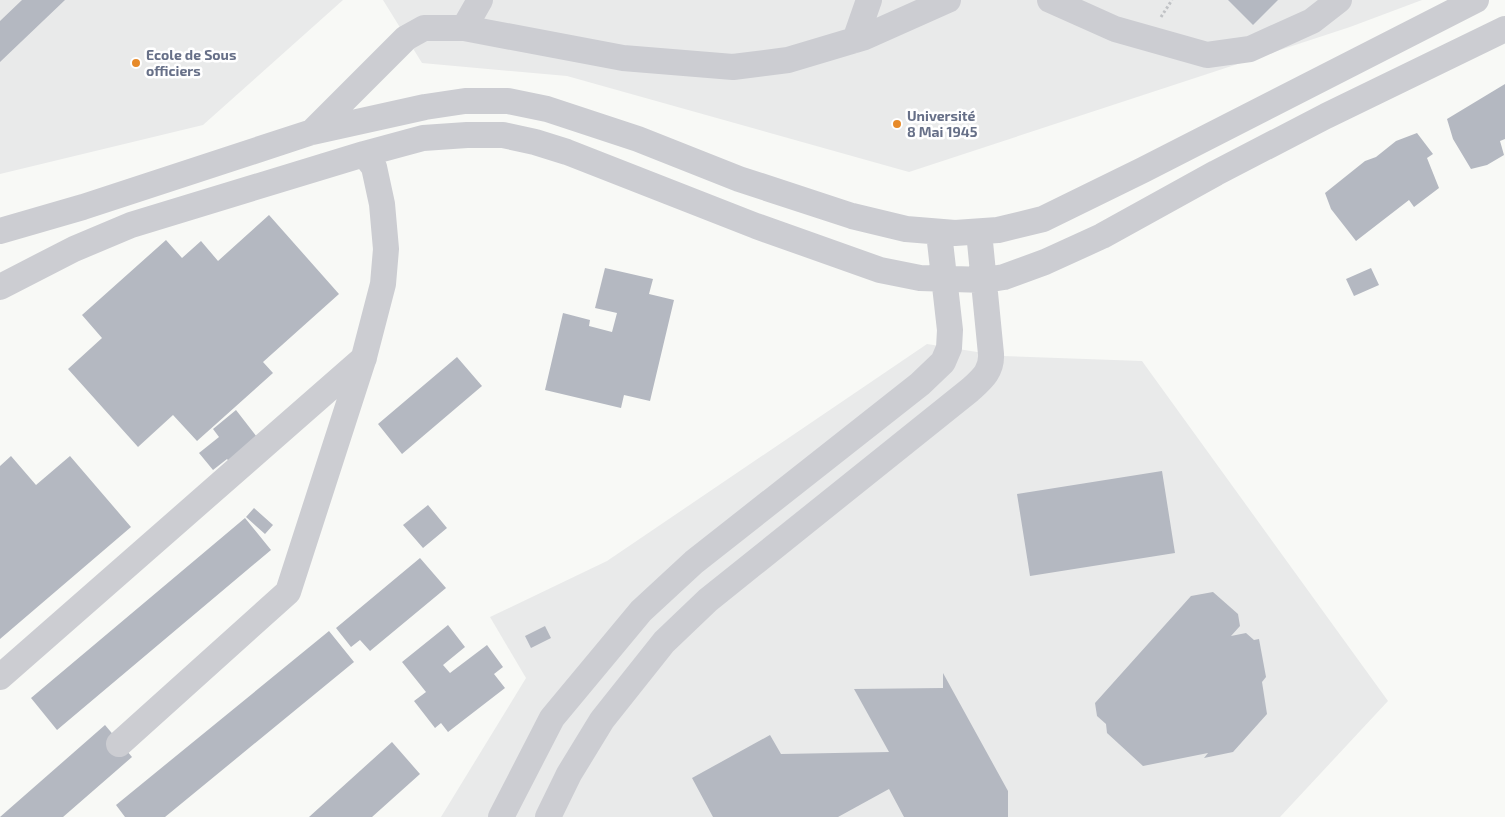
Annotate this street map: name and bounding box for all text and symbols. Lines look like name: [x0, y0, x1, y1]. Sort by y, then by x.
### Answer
place label: Ecole de Sous officiers: [146, 46, 236, 79]
marker: Ecole de Sous officiers: [130, 57, 142, 69]
place label: Université 8 Mai 1945: [907, 107, 978, 140]
marker: Université 8 Mai 1945: [891, 118, 903, 130]

